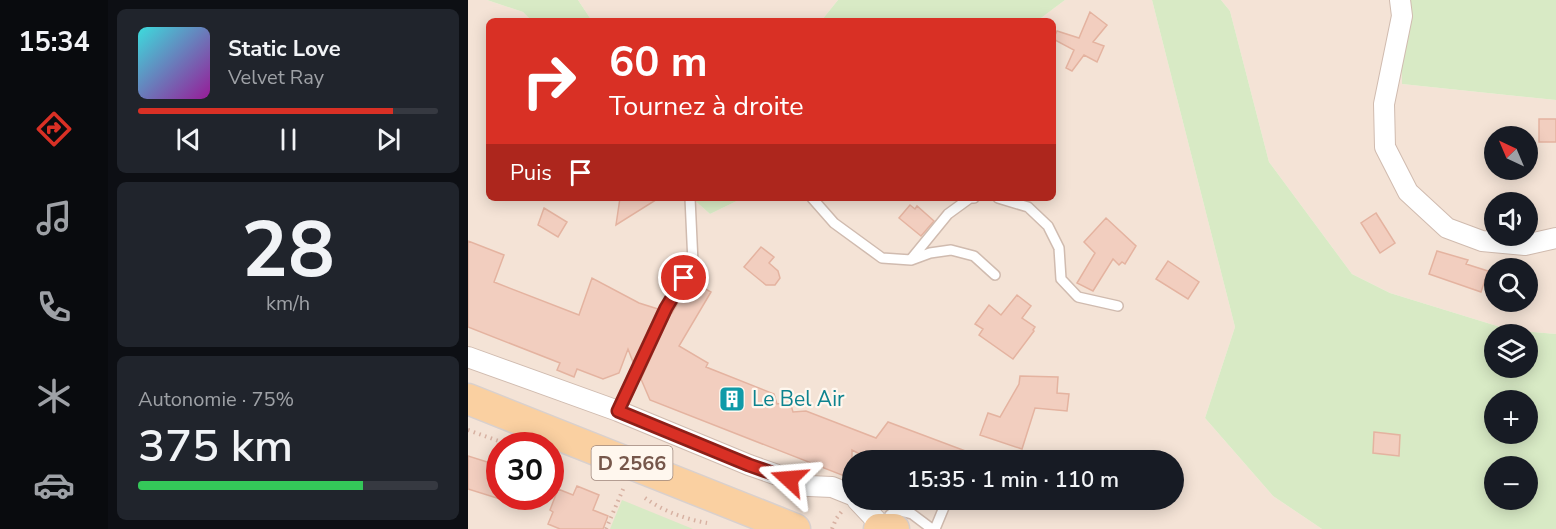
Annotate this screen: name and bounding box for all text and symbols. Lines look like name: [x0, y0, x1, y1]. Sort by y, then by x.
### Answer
text: 15:34: [18, 24, 90, 61]
text: Static Love: [228, 34, 341, 64]
text: 60 m: [609, 34, 708, 91]
icon: right: [510, 42, 588, 120]
text: Velvet Ray: [228, 64, 324, 91]
text: Tournez à droite: [609, 88, 804, 125]
icon: directions: [33, 108, 75, 150]
icon: previous: [172, 123, 205, 156]
icon: pause: [272, 123, 305, 156]
icon: next: [372, 123, 405, 156]
north arrow: [1484, 126, 1538, 180]
map controls: [1484, 126, 1538, 510]
icon: arrive: [564, 156, 597, 189]
text: Puis: [510, 158, 552, 188]
button: sound: [1484, 192, 1538, 246]
icon: music: [33, 197, 75, 239]
text: 28: [241, 197, 335, 304]
pin: [658, 252, 709, 303]
button: search: [1484, 258, 1538, 312]
icon: arrive: [667, 261, 700, 294]
icon: phone: [33, 286, 75, 328]
text: km/h: [266, 290, 310, 317]
button: layers: [1484, 324, 1538, 378]
icon: climate: [33, 375, 75, 417]
building icon: Le Bel Air: [717, 384, 747, 414]
place label: Le Bel Air: [752, 385, 845, 413]
text: Autonomie · 75%: [138, 386, 294, 413]
button: +: [1484, 390, 1538, 444]
text: 375 km: [138, 416, 293, 477]
speed limit sign: 30: [486, 432, 564, 510]
road number: D 2566: [592, 446, 672, 480]
position arrow: [757, 447, 821, 511]
button: −: [1484, 456, 1538, 510]
icon: car: [33, 464, 75, 506]
text: 15:35 · 1 min · 110 m: [907, 465, 1119, 495]

